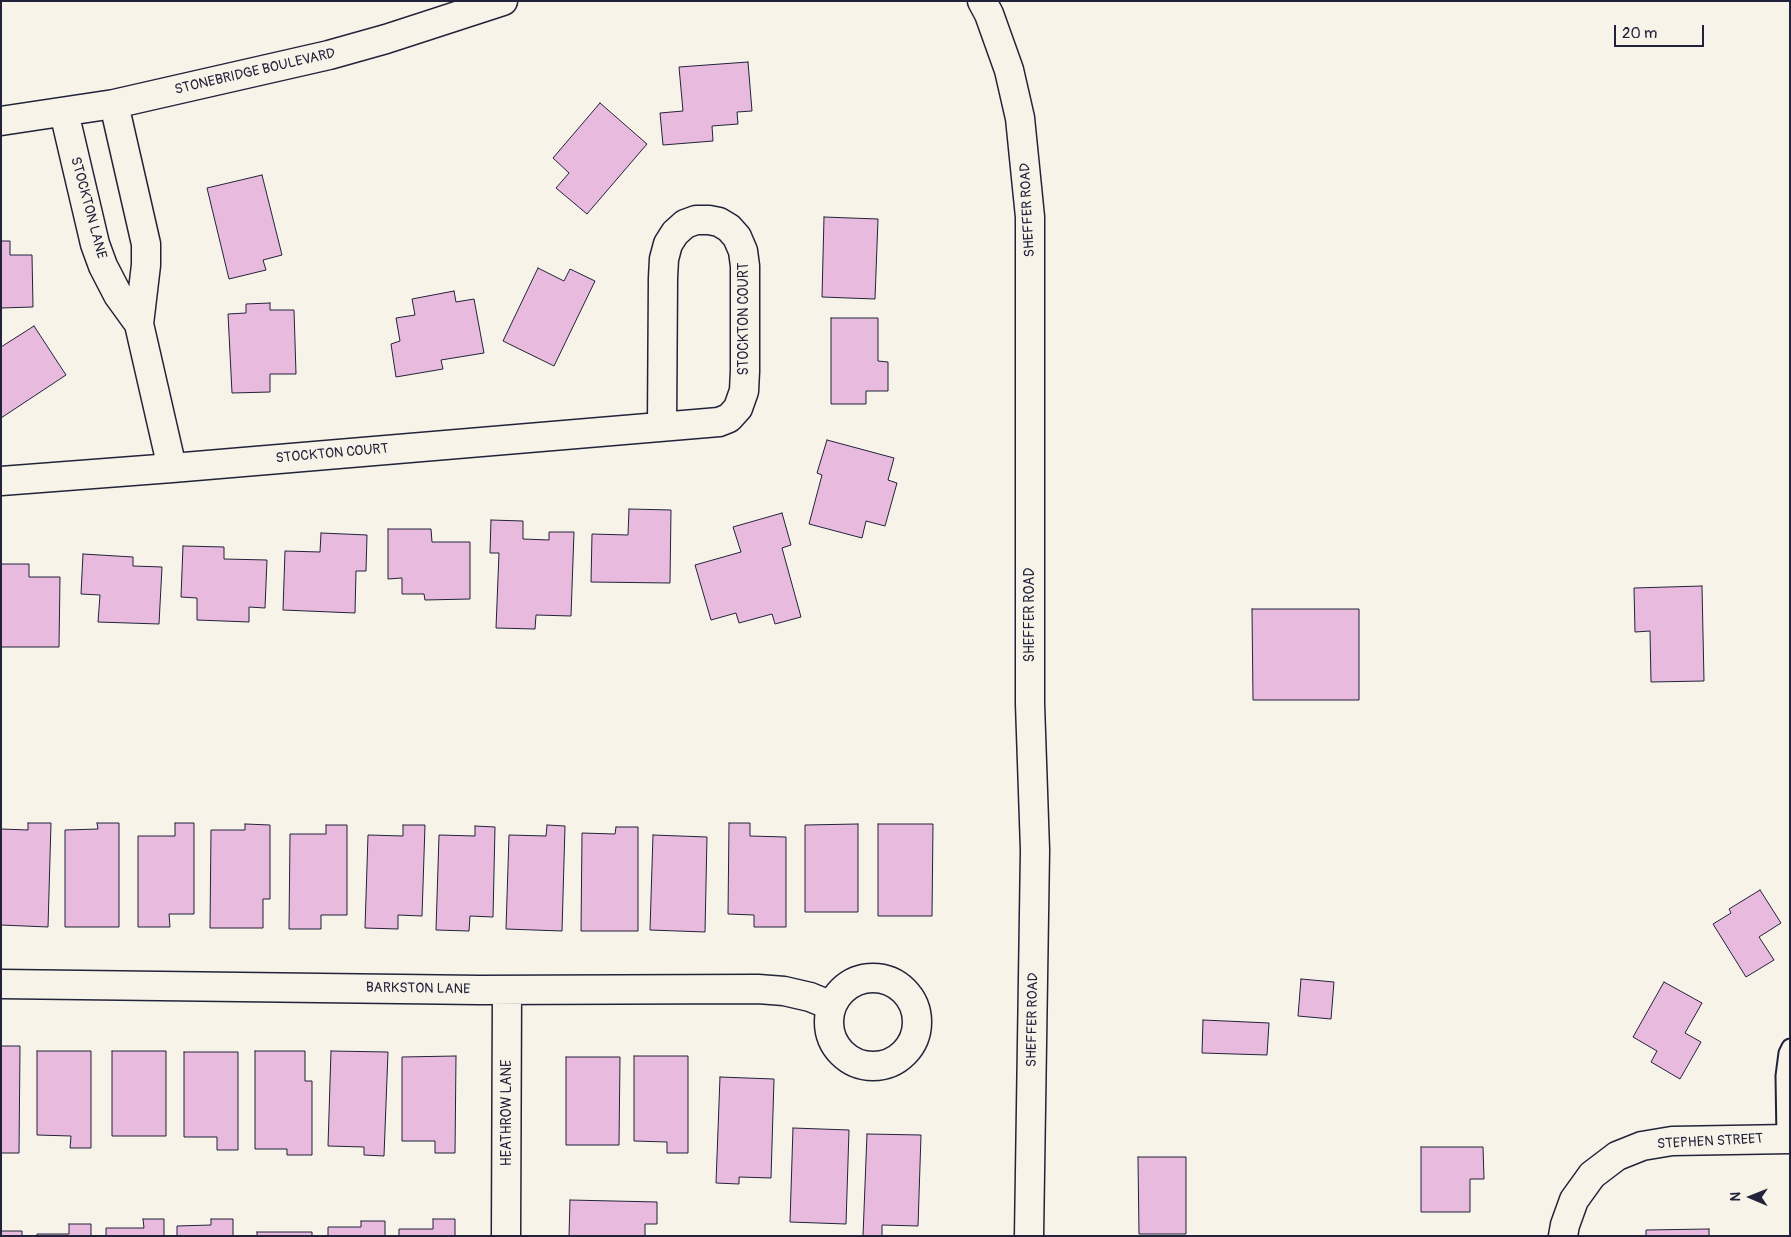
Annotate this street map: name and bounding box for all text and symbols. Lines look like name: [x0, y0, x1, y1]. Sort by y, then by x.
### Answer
scale bar: [1616, 15, 1706, 47]
text: 20 m: [1622, 24, 1657, 43]
street label: STONEBRIDGE BOULEVARD: [173, 45, 337, 99]
street label: STOCKTON LANE: [66, 155, 110, 261]
street label: SHEFFER ROAD: [1017, 162, 1039, 258]
street label: STOCKTON COURT: [736, 262, 752, 376]
street label: STOCKTON COURT: [275, 441, 389, 467]
street label: SHEFFER ROAD: [1022, 568, 1038, 662]
street label: SHEFFER ROAD: [1024, 973, 1042, 1067]
street label: BARKSTON LANE: [366, 980, 470, 998]
street label: HEATHROW LANE: [499, 1060, 515, 1166]
street label: STEPHEN STREET: [1657, 1131, 1763, 1153]
north arrow: [1726, 1172, 1776, 1222]
text: N: [1727, 1192, 1744, 1202]

